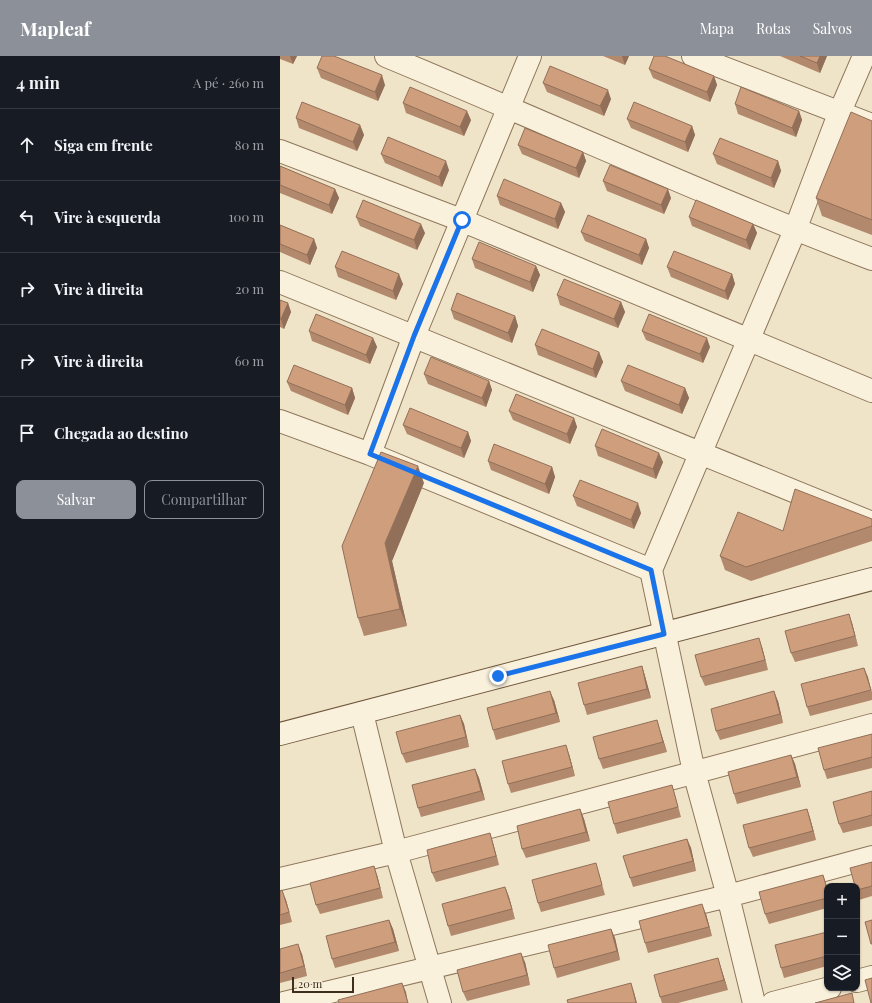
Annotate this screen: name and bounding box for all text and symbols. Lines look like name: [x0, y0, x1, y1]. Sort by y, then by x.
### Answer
text: Mapleaf: [20, 15, 91, 41]
text: Mapa: [700, 19, 734, 38]
text: Rotas: [756, 19, 791, 38]
text: Salvos: [813, 19, 852, 38]
text: 4 min: [16, 71, 60, 93]
text: A pé · 260 m: [193, 74, 264, 91]
icon: ahead: [16, 134, 38, 156]
text: Siga em frente: [54, 135, 153, 155]
text: 80 m: [235, 136, 264, 153]
icon: left: [16, 206, 38, 228]
text: Vire à esquerda: [54, 207, 161, 227]
text: 100 m: [229, 208, 264, 225]
route start: [453, 211, 471, 229]
icon: right: [16, 278, 38, 300]
text: Vire à direita: [54, 279, 143, 299]
text: 20 m: [235, 280, 264, 297]
icon: right: [16, 350, 38, 372]
text: Vire à direita: [54, 351, 143, 371]
text: 60 m: [235, 352, 264, 369]
icon: arrive: [16, 422, 38, 444]
text: Chegada ao destino: [54, 423, 188, 443]
button: Salvar: [16, 480, 136, 519]
button: Compartilhar: [144, 480, 264, 519]
route end: [489, 667, 507, 685]
map controls: [824, 883, 860, 991]
button: +: [824, 883, 860, 919]
button: −: [824, 919, 860, 955]
button: layers: [824, 955, 860, 991]
scale bar: [292, 975, 354, 994]
text: 20 m: [298, 976, 322, 991]

